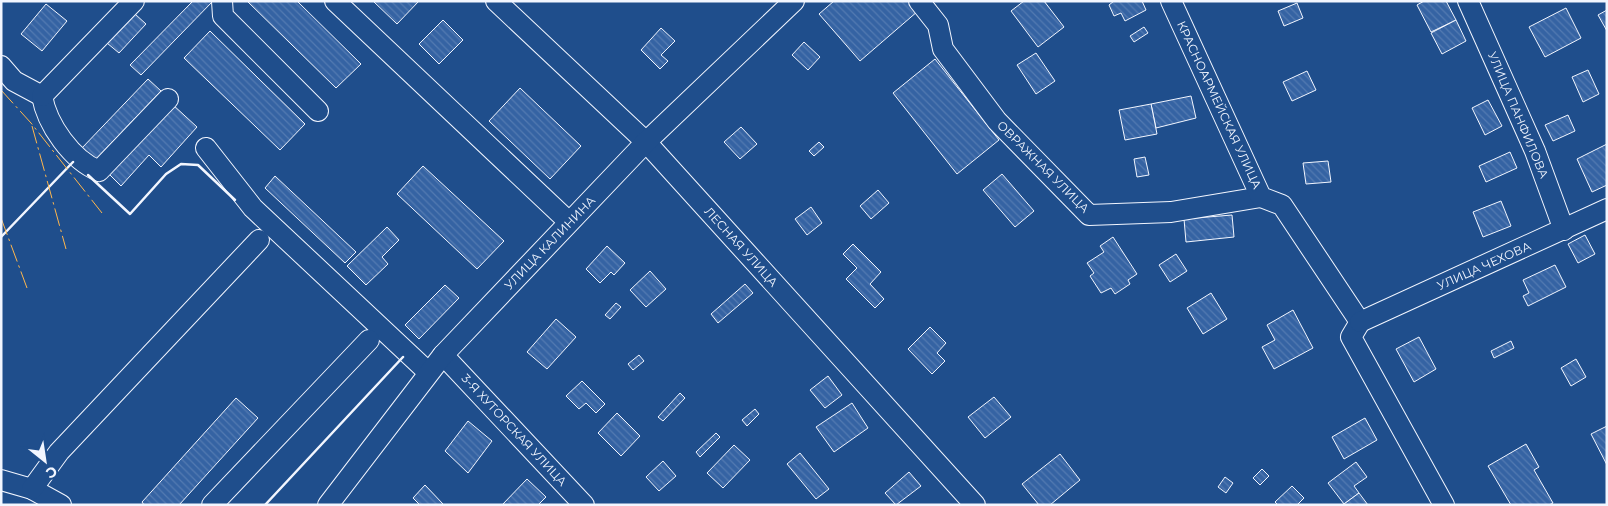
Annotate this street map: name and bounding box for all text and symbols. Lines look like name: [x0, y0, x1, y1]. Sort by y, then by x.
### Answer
street label: КРАСНОАРМЕЙСКАЯ УЛИЦА: [1174, 19, 1265, 191]
street label: УЛИЦА ПАНФИЛОВА: [1485, 49, 1552, 180]
street label: ОВРАЖНАЯ УЛИЦА: [994, 118, 1093, 216]
street label: УЛИЦА КАЛИНИНА: [501, 193, 598, 292]
street label: ЛЕСНАЯ УЛИЦА: [702, 204, 781, 290]
street label: УЛИЦА ЧЕХОВА: [1435, 238, 1533, 293]
street label: 3-Я ХУТОРСКАЯ УЛИЦА: [459, 371, 570, 489]
north arrow: [20, 436, 70, 486]
text: С: [43, 462, 60, 483]

